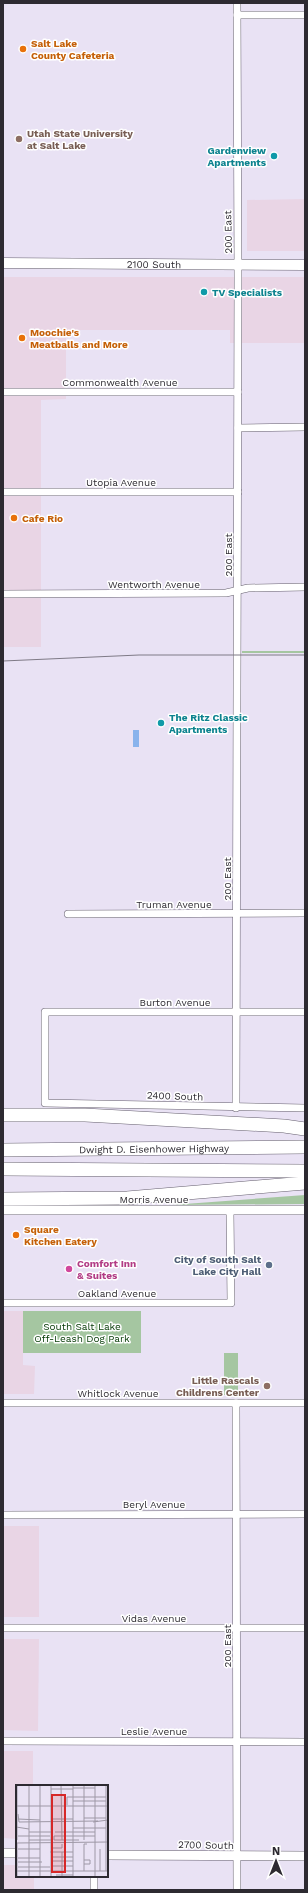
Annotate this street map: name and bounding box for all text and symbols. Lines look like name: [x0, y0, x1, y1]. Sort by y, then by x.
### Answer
place label: Salt Lake County Cafeteria: [31, 38, 115, 61]
marker: Salt Lake County Cafeteria: [18, 44, 28, 54]
place label: Utah State University at Salt Lake: [27, 128, 133, 151]
marker: Utah State University at Salt Lake: [14, 134, 24, 144]
place label: Gardenview Apartments: [207, 145, 267, 168]
marker: Gardenview Apartments: [269, 151, 279, 161]
street label: 200 East: [222, 210, 234, 254]
street label: 2100 South: [127, 258, 181, 270]
marker: TV Specialists: [199, 287, 209, 297]
place label: TV Specialists: [212, 287, 283, 298]
place label: Moochie's Meatballs and More: [30, 327, 128, 350]
marker: Moochie's Meatballs and More: [17, 333, 27, 343]
street label: Commonwealth Avenue: [62, 377, 178, 388]
street label: Utopia Avenue: [86, 477, 156, 488]
marker: Cafe Rio: [9, 513, 19, 523]
place label: Cafe Rio: [22, 513, 63, 524]
street label: 200 East: [223, 533, 234, 577]
street label: Wentworth Avenue: [108, 579, 200, 590]
place label: The Ritz Classic Apartments: [169, 712, 248, 735]
marker: The Ritz Classic Apartments: [156, 718, 166, 728]
street label: 200 East: [222, 857, 233, 901]
street label: Truman Avenue: [136, 899, 212, 910]
street label: Burton Avenue: [139, 997, 211, 1008]
street label: 2400 South: [147, 1090, 203, 1102]
street label: Dwight D. Eisenhower Highway: [79, 1142, 230, 1155]
street label: Morris Avenue: [120, 1194, 189, 1205]
place label: Square Kitchen Eatery: [24, 1224, 97, 1247]
marker: Square Kitchen Eatery: [11, 1230, 21, 1240]
place label: City of South Salt Lake City Hall: [174, 1254, 262, 1277]
place label: Comfort Inn & Suites: [77, 1258, 136, 1281]
marker: City of South Salt Lake City Hall: [264, 1260, 274, 1270]
marker: Comfort Inn & Suites: [64, 1264, 74, 1274]
street label: Oakland Avenue: [78, 1288, 156, 1299]
park label: South Salt Lake Off-Leash Dog Park: [34, 1321, 130, 1344]
place label: Little Rascals Childrens Center: [176, 1375, 260, 1398]
marker: Little Rascals Childrens Center: [262, 1381, 272, 1391]
street label: Whitlock Avenue: [77, 1388, 159, 1399]
street label: Beryl Avenue: [123, 1499, 186, 1510]
street label: Vidas Avenue: [122, 1613, 187, 1624]
street label: 200 East: [222, 1624, 233, 1668]
street label: Leslie Avenue: [121, 1726, 188, 1737]
inset map: [16, 1785, 108, 1877]
street label: 2700 South: [178, 1839, 234, 1851]
north arrow: [256, 1841, 296, 1881]
text: N: [272, 1845, 280, 1858]

